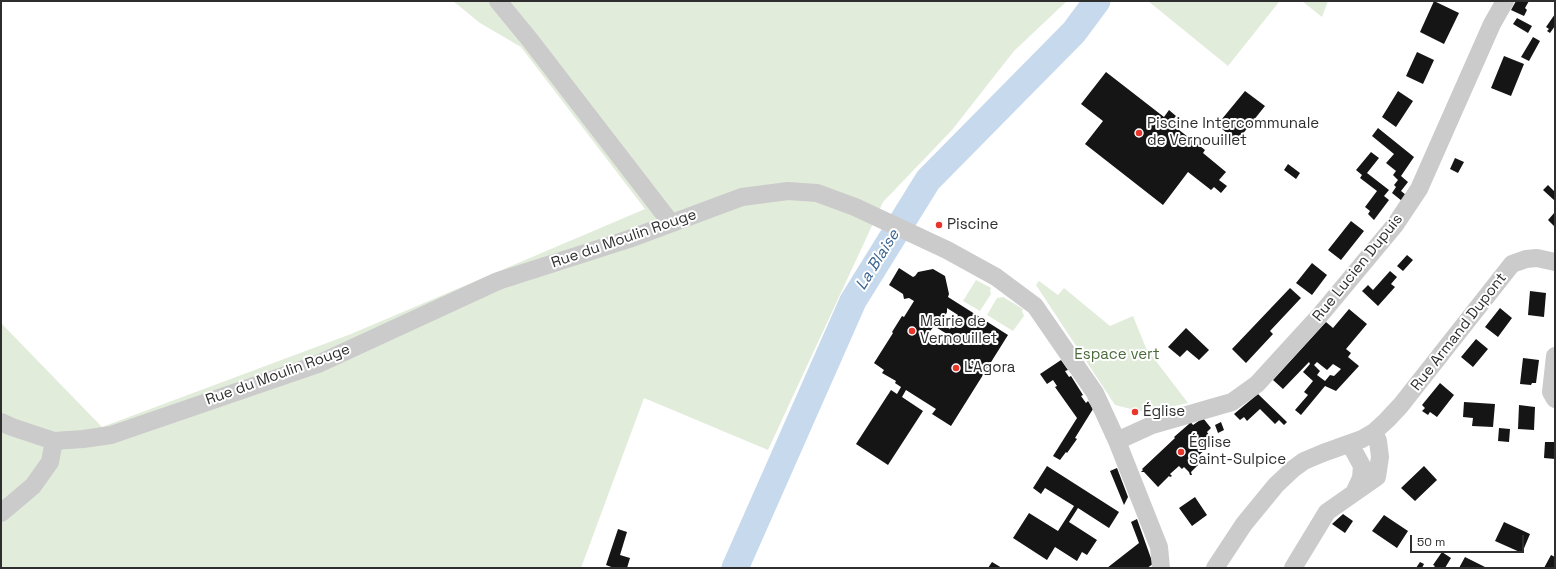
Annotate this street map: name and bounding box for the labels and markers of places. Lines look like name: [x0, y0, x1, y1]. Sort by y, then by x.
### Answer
place label: Piscine Intercommunale de Vernouillet: [1147, 115, 1319, 150]
marker: Piscine Intercommunale de Vernouillet: [1134, 128, 1144, 138]
place label: Piscine: [947, 216, 998, 234]
marker: Piscine: [934, 220, 944, 230]
place label: Mairie de Vernouillet: [920, 313, 997, 348]
marker: Mairie de Vernouillet: [907, 326, 917, 336]
place label: L'Agora: [964, 359, 1015, 377]
marker: L'Agora: [951, 363, 961, 373]
place label: Église: [1143, 403, 1185, 421]
marker: Église: [1130, 407, 1140, 417]
place label: Église Saint-Sulpice: [1189, 434, 1286, 469]
marker: Église Saint-Sulpice: [1176, 447, 1186, 457]

